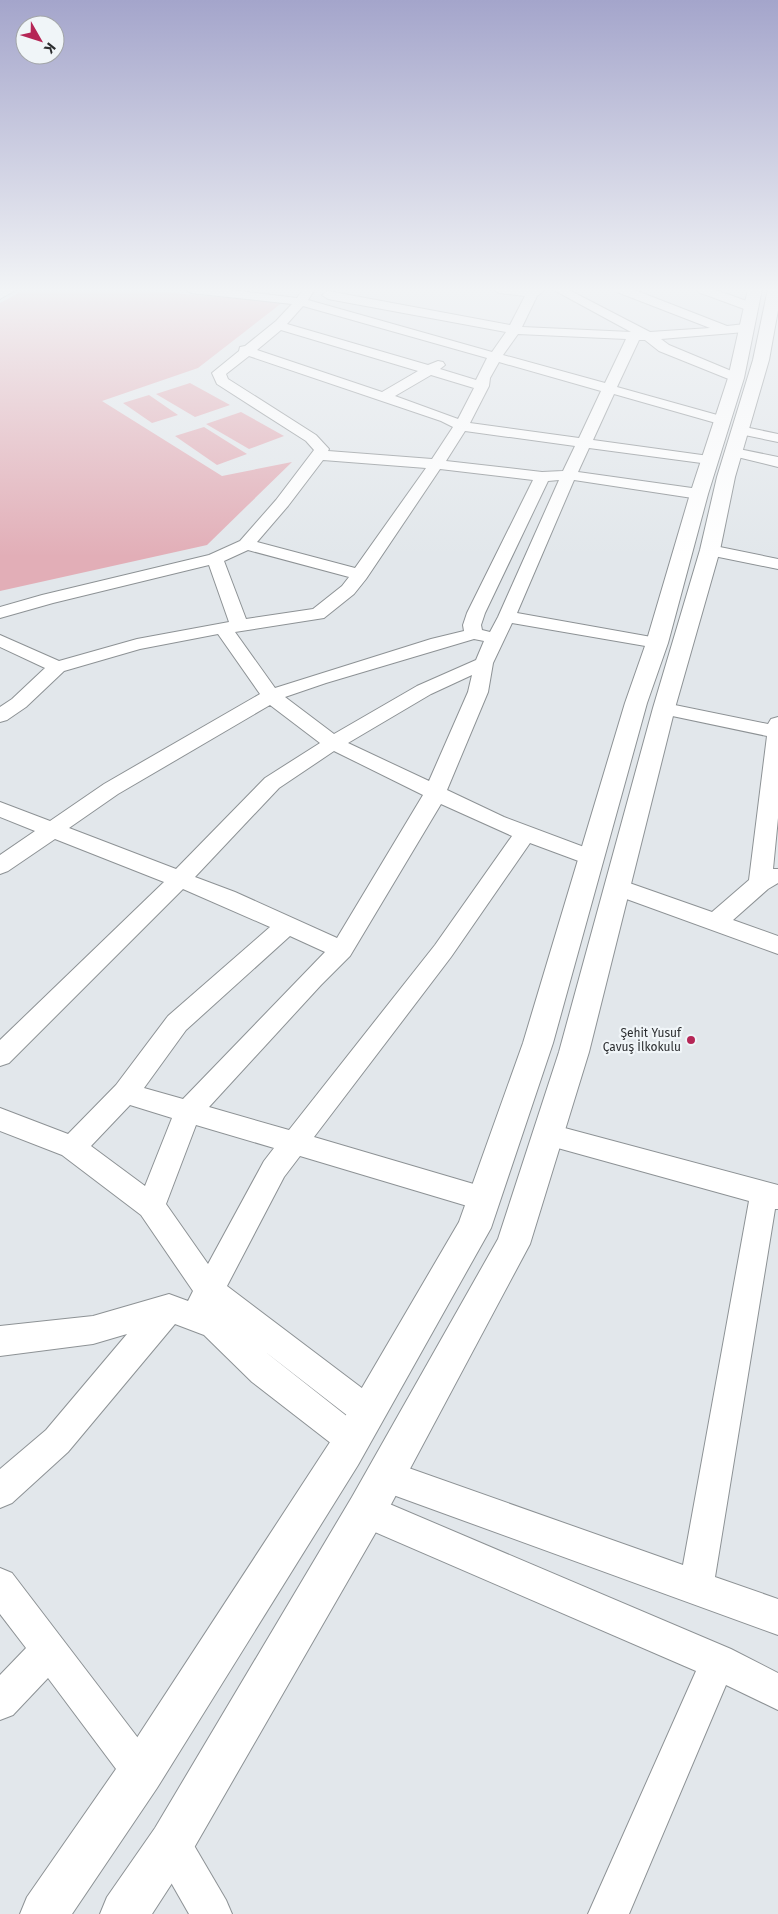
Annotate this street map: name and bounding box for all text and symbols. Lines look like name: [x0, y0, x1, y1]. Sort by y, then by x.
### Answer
north arrow: [15, 15, 65, 65]
text: K: [40, 39, 59, 58]
place label: Şehit Yusuf Çavuş İlkokulu: [603, 1026, 682, 1054]
marker: Şehit Yusuf Çavuş İlkokulu: [685, 1034, 697, 1046]

